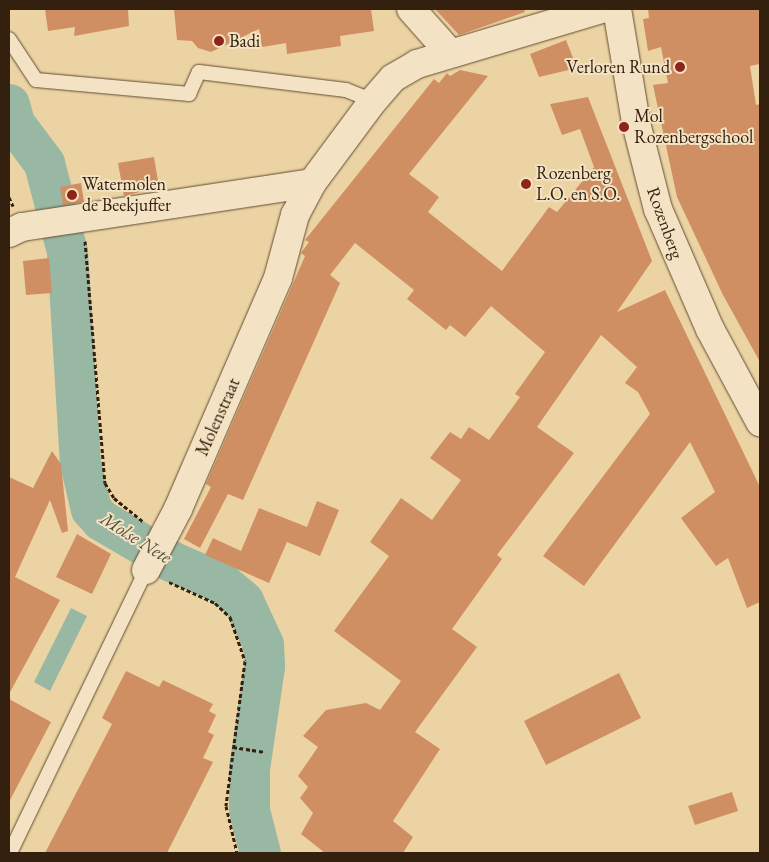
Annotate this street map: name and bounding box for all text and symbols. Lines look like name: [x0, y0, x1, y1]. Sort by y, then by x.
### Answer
place label: Badi: [229, 30, 260, 52]
marker: Badi: [213, 35, 225, 47]
place label: Verloren Rund: [566, 56, 670, 78]
marker: Verloren Rund: [674, 61, 686, 73]
place label: Mol Rozenbergschool: [634, 106, 753, 148]
marker: Mol Rozenbergschool: [618, 121, 630, 133]
place label: Rozenberg L.O. en S.O.: [536, 163, 620, 205]
place label: Watermolen de Beekjuffer: [82, 174, 171, 216]
marker: Rozenberg L.O. en S.O.: [520, 178, 532, 190]
street label: Rozenberg: [642, 184, 688, 262]
marker: Watermolen de Beekjuffer: [66, 189, 78, 201]
street label: Molenstraat: [191, 375, 245, 459]
water label: Molse Nete: [96, 507, 176, 569]

